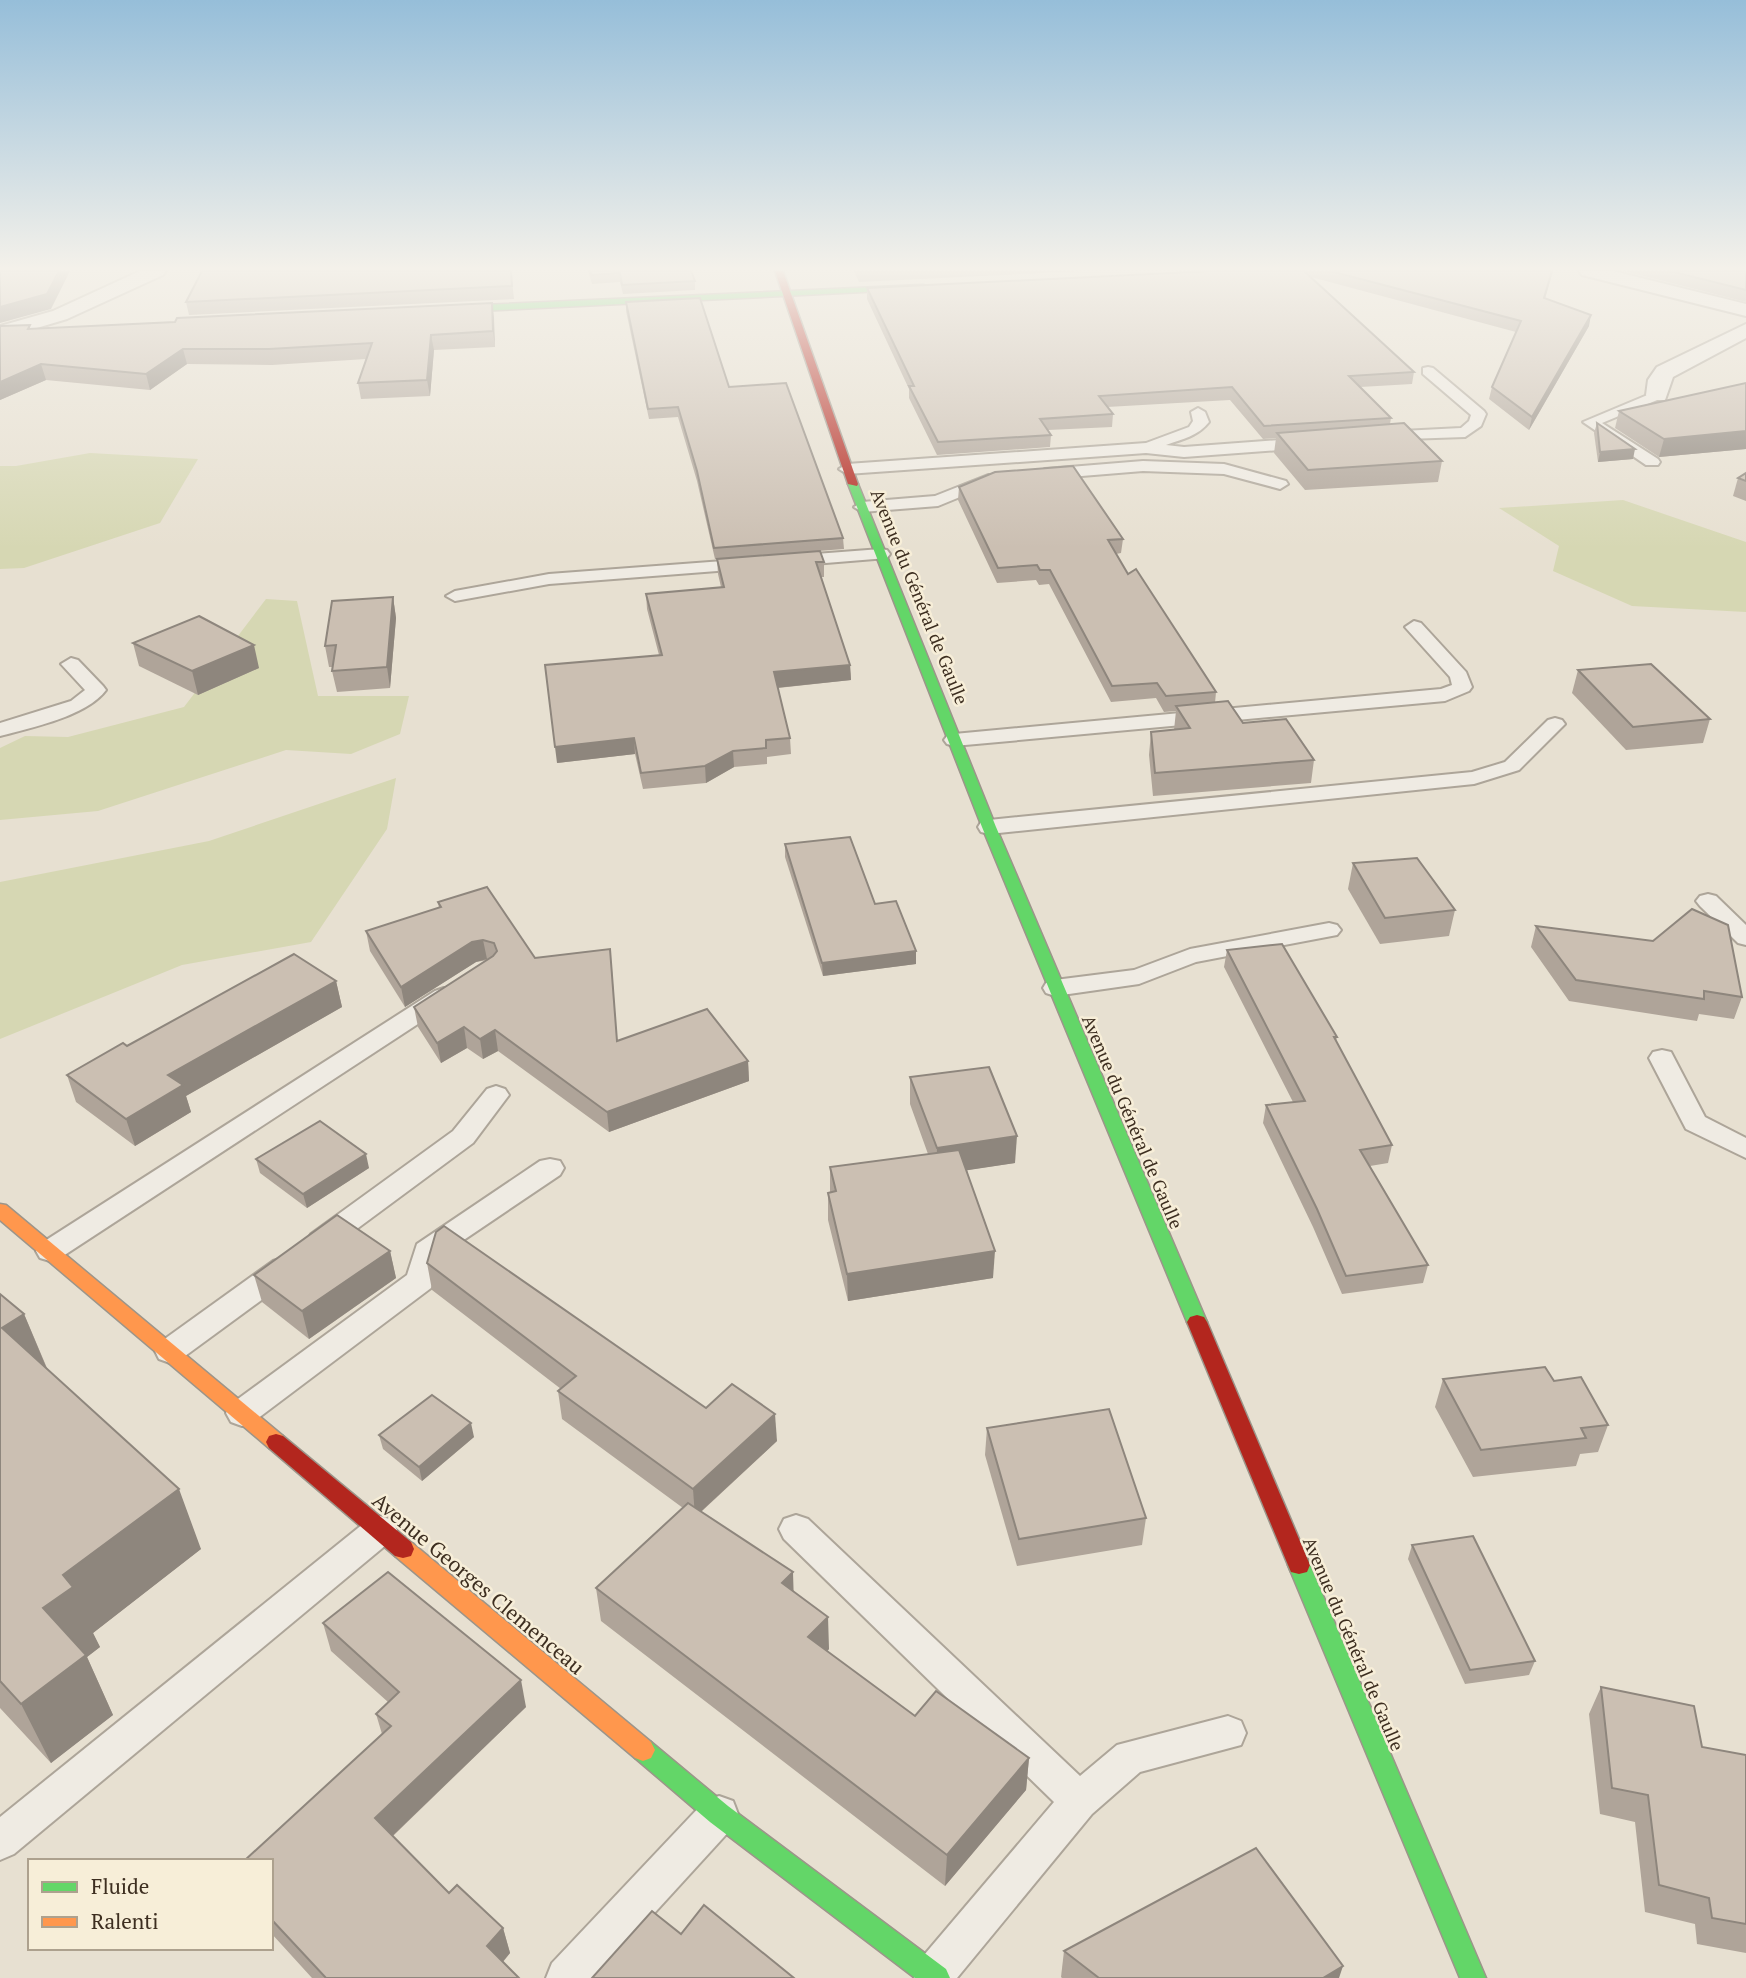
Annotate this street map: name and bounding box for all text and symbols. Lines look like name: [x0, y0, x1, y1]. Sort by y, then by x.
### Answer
street label: Avenue du Général de Gaulle: [866, 485, 974, 708]
street label: Avenue du Général de Gaulle: [1077, 1011, 1189, 1232]
street label: Avenue Georges Clemenceau: [367, 1486, 591, 1680]
street label: Avenue du Général de Gaulle: [1298, 1533, 1410, 1754]
legend: [28, 1859, 273, 1950]
text: Fluide: [91, 1872, 149, 1900]
text: Ralenti: [91, 1907, 158, 1935]

